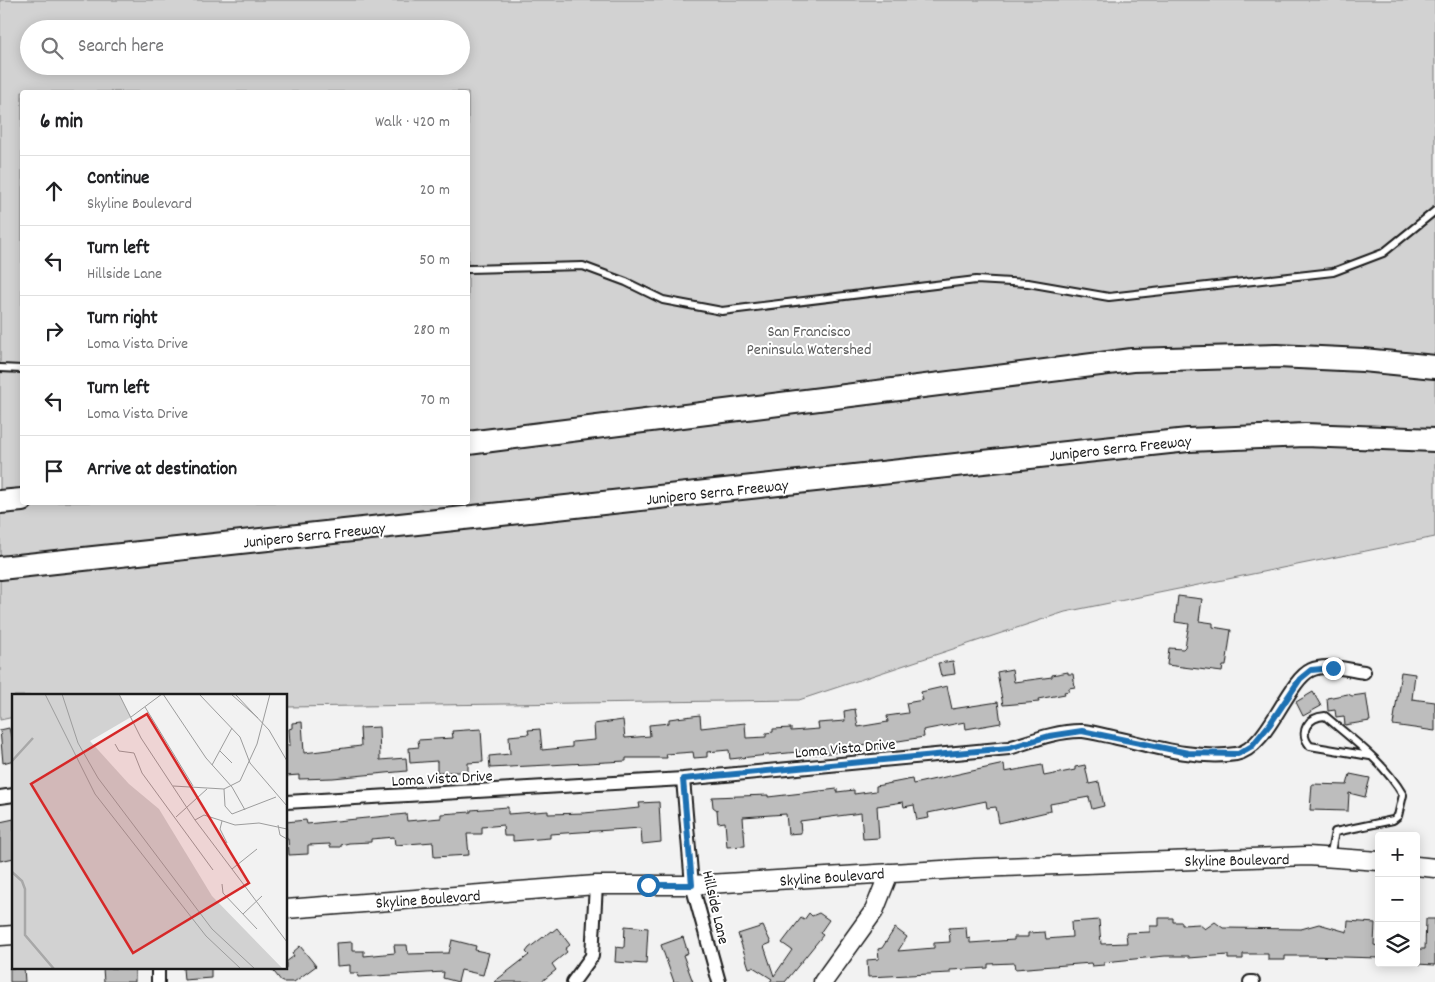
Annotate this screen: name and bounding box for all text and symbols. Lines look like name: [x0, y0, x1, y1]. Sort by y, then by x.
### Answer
search box: [20, 20, 470, 75]
icon: search: [38, 34, 66, 62]
text: Search here: [78, 34, 164, 61]
text: 6 min: [40, 108, 83, 138]
text: Walk · 420 m: [375, 111, 450, 134]
text: Continue: [87, 166, 149, 193]
icon: ahead: [40, 177, 68, 205]
text: 20 m: [420, 179, 450, 202]
text: Skyline Boulevard: [87, 193, 192, 216]
text: Turn left: [87, 236, 150, 263]
icon: left: [40, 247, 68, 275]
text: 50 m: [419, 249, 450, 272]
text: Hillside Lane: [87, 263, 162, 286]
text: Turn right: [87, 306, 158, 333]
icon: right: [40, 317, 68, 345]
text: 280 m: [413, 319, 450, 342]
park label: San Francisco Peninsula Watershed: [747, 321, 871, 362]
text: Loma Vista Drive: [87, 333, 188, 356]
text: Turn left: [87, 376, 150, 403]
icon: left: [40, 387, 68, 415]
text: 70 m: [420, 389, 450, 412]
text: Loma Vista Drive: [87, 403, 188, 426]
street label: Junipero Serra Freeway: [1048, 431, 1193, 468]
icon: arrive: [40, 457, 68, 485]
text: Arrive at destination: [87, 457, 237, 484]
street label: Junipero Serra Freeway: [645, 475, 790, 512]
street label: Junipero Serra Freeway: [242, 518, 387, 555]
route end: [1322, 657, 1345, 680]
inset map: [12, 694, 288, 970]
street label: Loma Vista Drive: [794, 734, 897, 765]
street label: Loma Vista Drive: [391, 765, 493, 794]
map controls: [1375, 832, 1420, 967]
button: +: [1375, 832, 1420, 877]
street label: Skyline Boulevard: [1184, 849, 1290, 874]
street label: Skyline Boulevard: [779, 863, 885, 894]
street label: Hillside Lane: [695, 868, 734, 947]
route start: [637, 874, 660, 897]
button: −: [1375, 877, 1420, 922]
street label: Skyline Boulevard: [375, 885, 481, 916]
button: layers: [1375, 922, 1420, 967]

